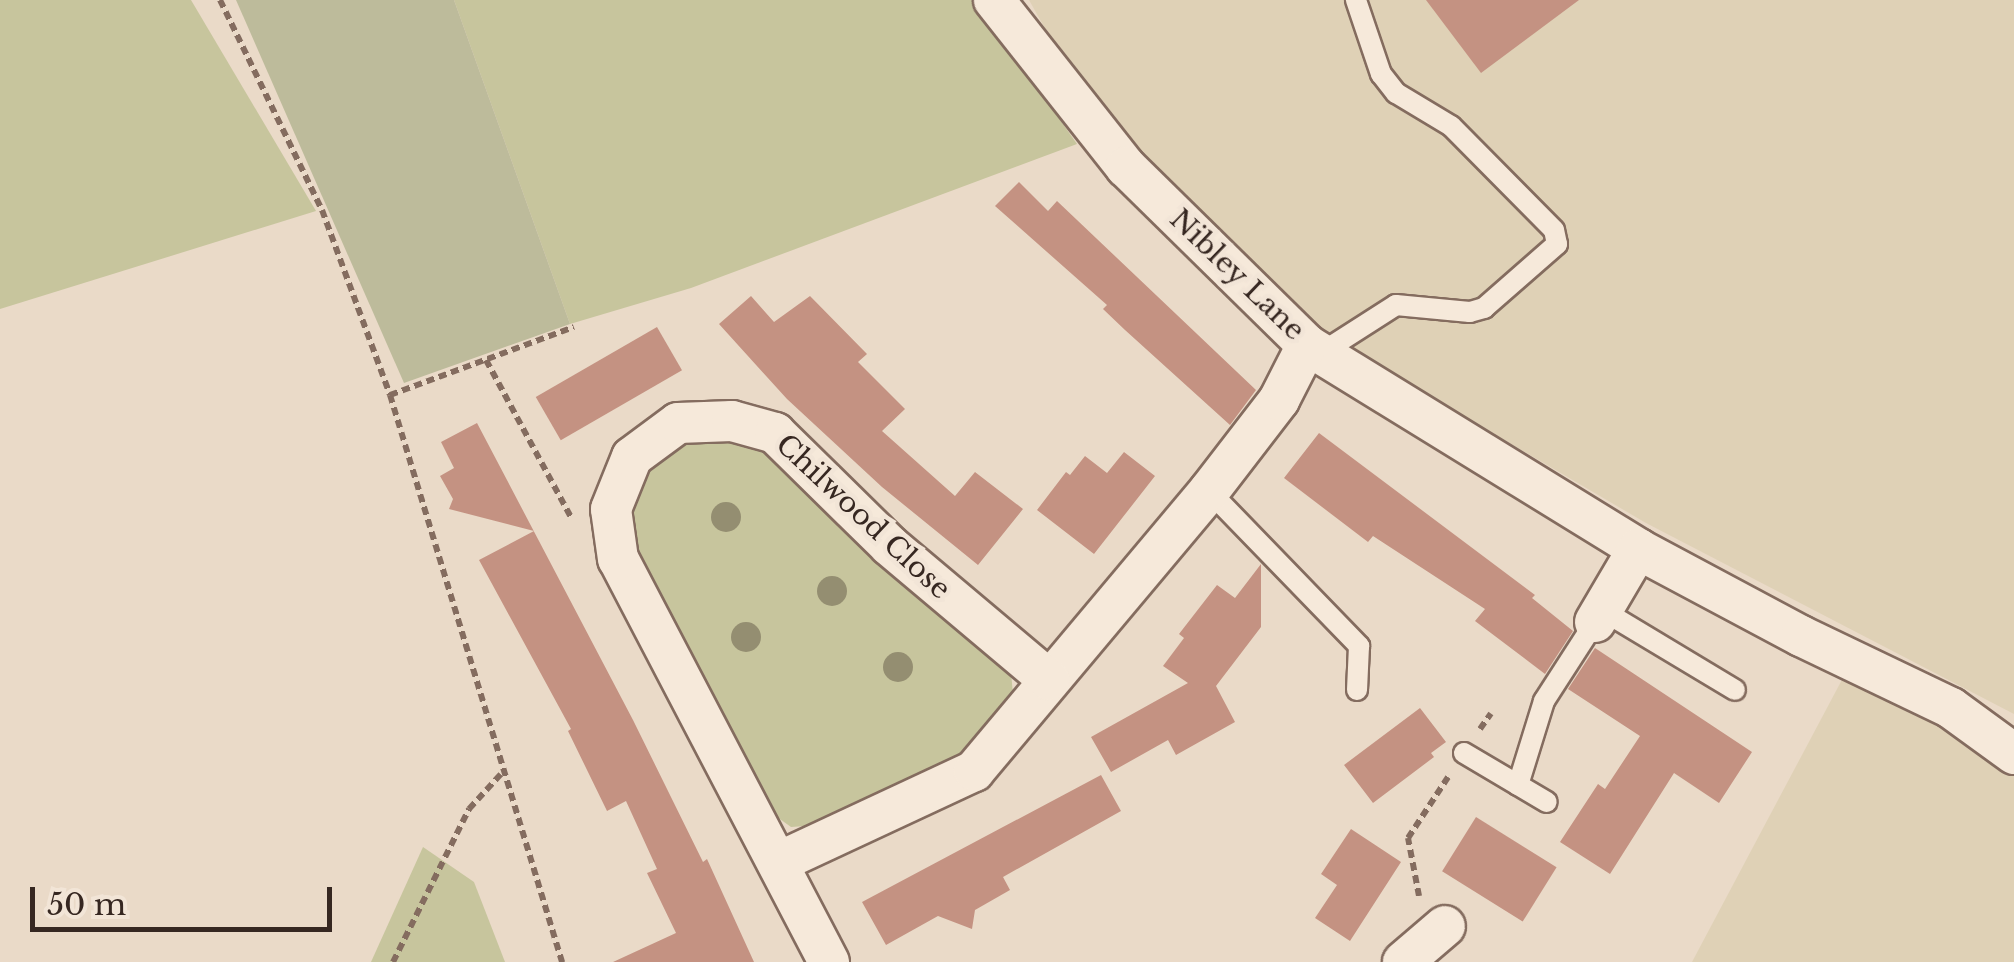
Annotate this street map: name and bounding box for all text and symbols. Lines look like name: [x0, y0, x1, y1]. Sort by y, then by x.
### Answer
street label: Nibley Lane: [1162, 202, 1312, 348]
street label: Chilwood Close: [769, 428, 957, 606]
scale bar: [35, 867, 338, 929]
text: 50 m: [47, 886, 126, 923]

